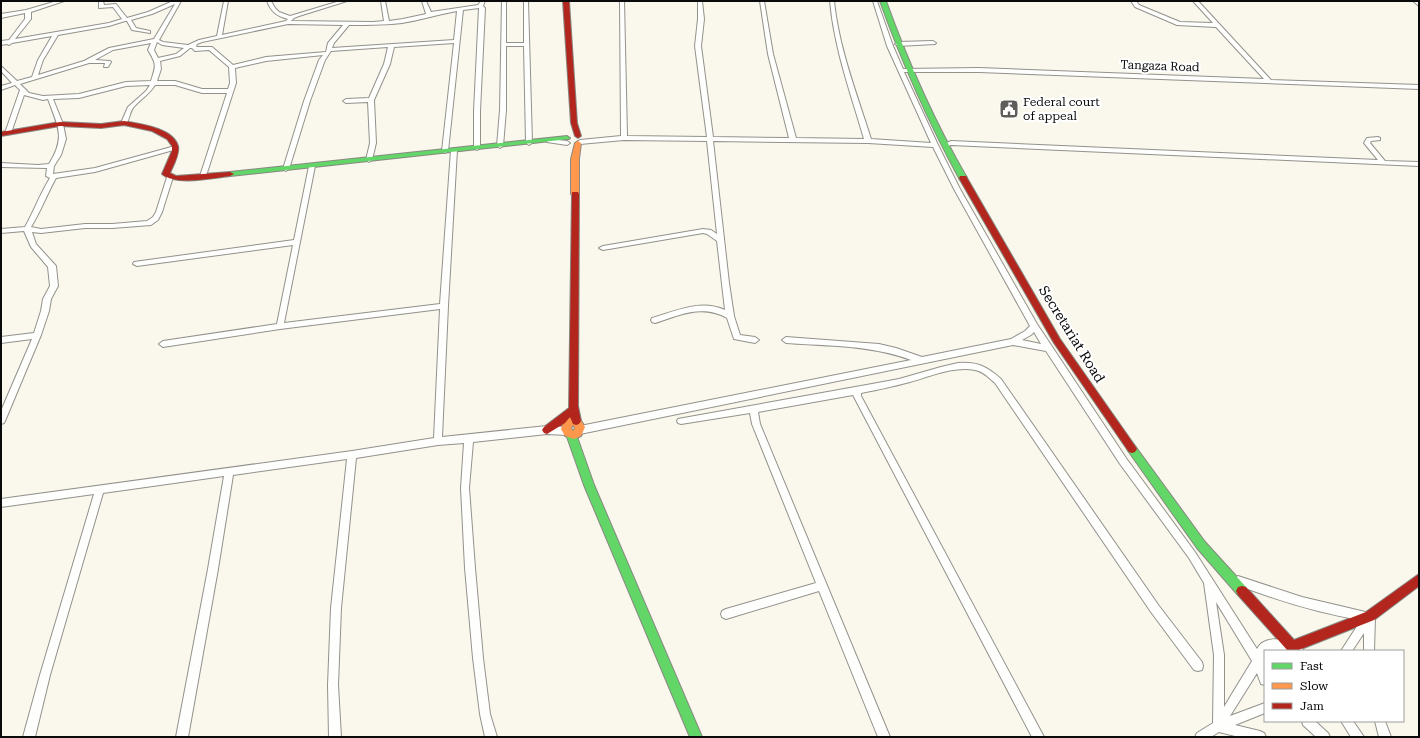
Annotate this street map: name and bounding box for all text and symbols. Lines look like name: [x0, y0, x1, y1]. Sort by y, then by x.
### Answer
street label: Tangaza Road: [1120, 58, 1200, 74]
place label: Federal court of appeal: [1023, 95, 1100, 123]
public building icon: Federal court of appeal: [998, 98, 1020, 120]
street label: Secretariat Road: [1036, 283, 1108, 385]
legend: [1264, 650, 1404, 722]
text: Fast: [1300, 659, 1324, 673]
text: Slow: [1300, 679, 1328, 693]
text: Jam: [1300, 699, 1324, 713]

